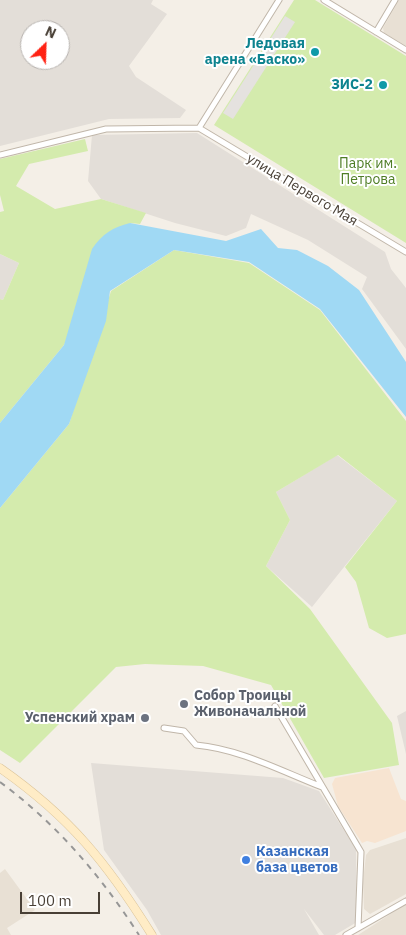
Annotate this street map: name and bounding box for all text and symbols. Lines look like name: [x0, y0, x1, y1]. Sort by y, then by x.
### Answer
north arrow: [20, 20, 70, 70]
text: N: [42, 22, 59, 42]
place label: Ледовая арена «Баско»: [205, 36, 305, 68]
marker: Ледовая арена «Баско»: [309, 46, 321, 58]
place label: ЗИС-2: [331, 77, 373, 93]
marker: ЗИС-2: [377, 79, 389, 91]
street label: улица Первого Мая: [243, 150, 361, 230]
park label: Парк им. Петрова: [339, 156, 397, 188]
place label: Собор Троицы Живоначальной: [194, 688, 306, 720]
marker: Собор Троицы Живоначальной: [178, 698, 190, 710]
place label: Успенский храм: [25, 710, 135, 726]
marker: Успенский храм: [139, 712, 151, 724]
place label: Казанская база цветов: [256, 844, 338, 876]
marker: Казанская база цветов: [240, 854, 252, 866]
scale bar: [22, 882, 102, 914]
text: 100 m: [28, 891, 72, 910]

